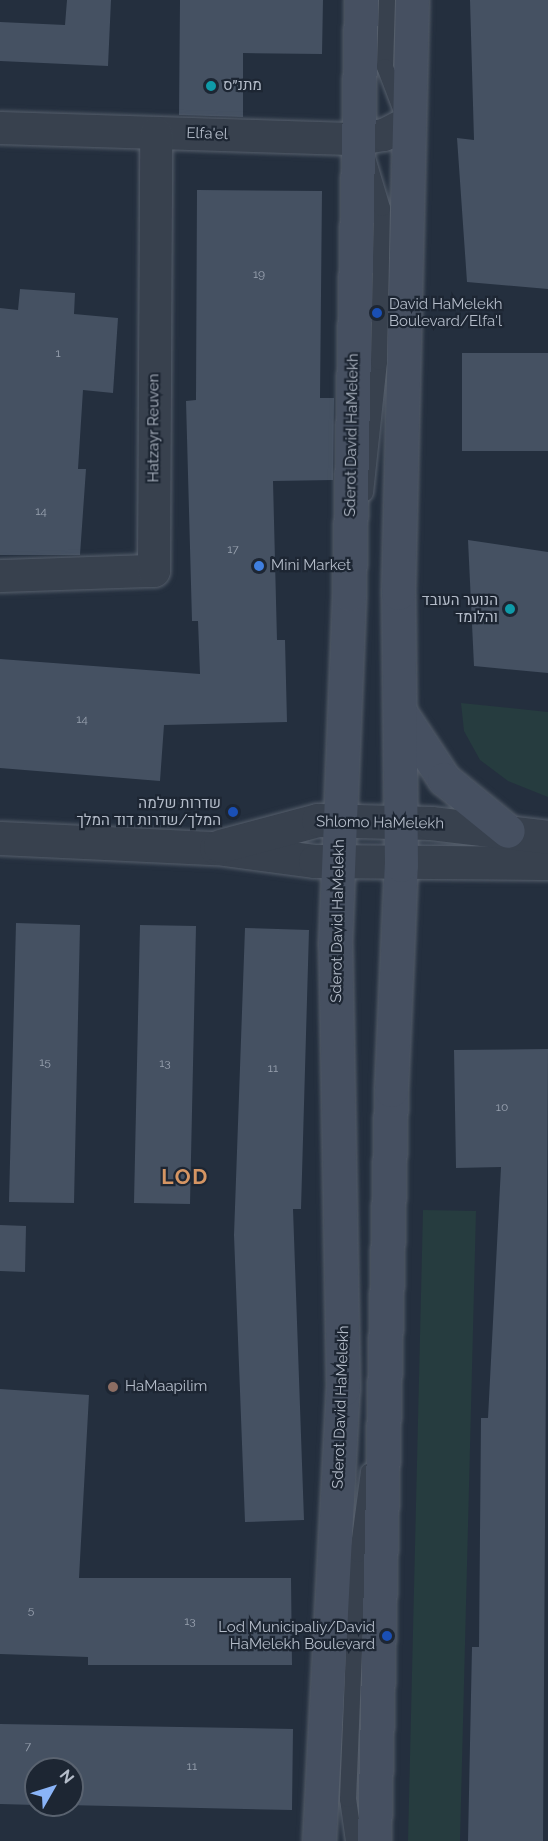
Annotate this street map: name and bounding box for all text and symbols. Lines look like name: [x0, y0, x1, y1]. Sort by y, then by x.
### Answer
place label: מתנ״ס: [223, 77, 262, 95]
marker: מתנ״ס: [204, 79, 218, 93]
street label: Elfa'el: [186, 124, 228, 144]
house number: 19: [253, 268, 265, 282]
place label: David HaMelekh Boulevard/Elfa'l: [389, 295, 503, 330]
marker: David HaMelekh Boulevard/Elfa'l: [370, 306, 384, 320]
house number: 1: [55, 347, 61, 361]
street label: Sderot David HaMelekh: [342, 353, 362, 517]
street label: Hatzayr Reuven: [145, 373, 163, 483]
house number: 14: [35, 505, 47, 519]
house number: 17: [227, 543, 239, 557]
place label: Mini Market: [271, 557, 351, 575]
marker: Mini Market: [252, 559, 266, 573]
place label: הנוער העובד והלומד: [422, 591, 498, 626]
marker: הנוער העובד והלומד: [503, 602, 517, 616]
house number: 14: [76, 713, 88, 727]
place label: שדרות שלמה המלך/שדרות דוד המלך: [76, 794, 221, 829]
marker: שדרות שלמה המלך/שדרות דוד המלך: [226, 805, 240, 819]
street label: Shlomo HaMelekh: [316, 813, 444, 833]
street label: Sderot David HaMelekh: [328, 839, 348, 1003]
house number: 15: [39, 1056, 51, 1070]
house number: 13: [159, 1057, 171, 1071]
house number: 11: [268, 1062, 278, 1076]
house number: 10: [496, 1101, 508, 1115]
district label: LOD: [161, 1164, 209, 1190]
street label: Sderot David HaMelekh: [329, 1325, 353, 1489]
place label: HaMaapilim: [125, 1378, 207, 1396]
marker: HaMaapilim: [106, 1380, 120, 1394]
house number: 5: [28, 1604, 34, 1618]
house number: 13: [184, 1615, 196, 1629]
place label: Lod Municipaliy/David HaMelekh Boulevard: [218, 1618, 375, 1653]
marker: Lod Municipaliy/David HaMelekh Boulevard: [380, 1629, 394, 1643]
house number: 7: [25, 1740, 31, 1754]
north arrow: [24, 1757, 84, 1817]
house number: 11: [187, 1760, 197, 1774]
text: N: [56, 1766, 78, 1787]

